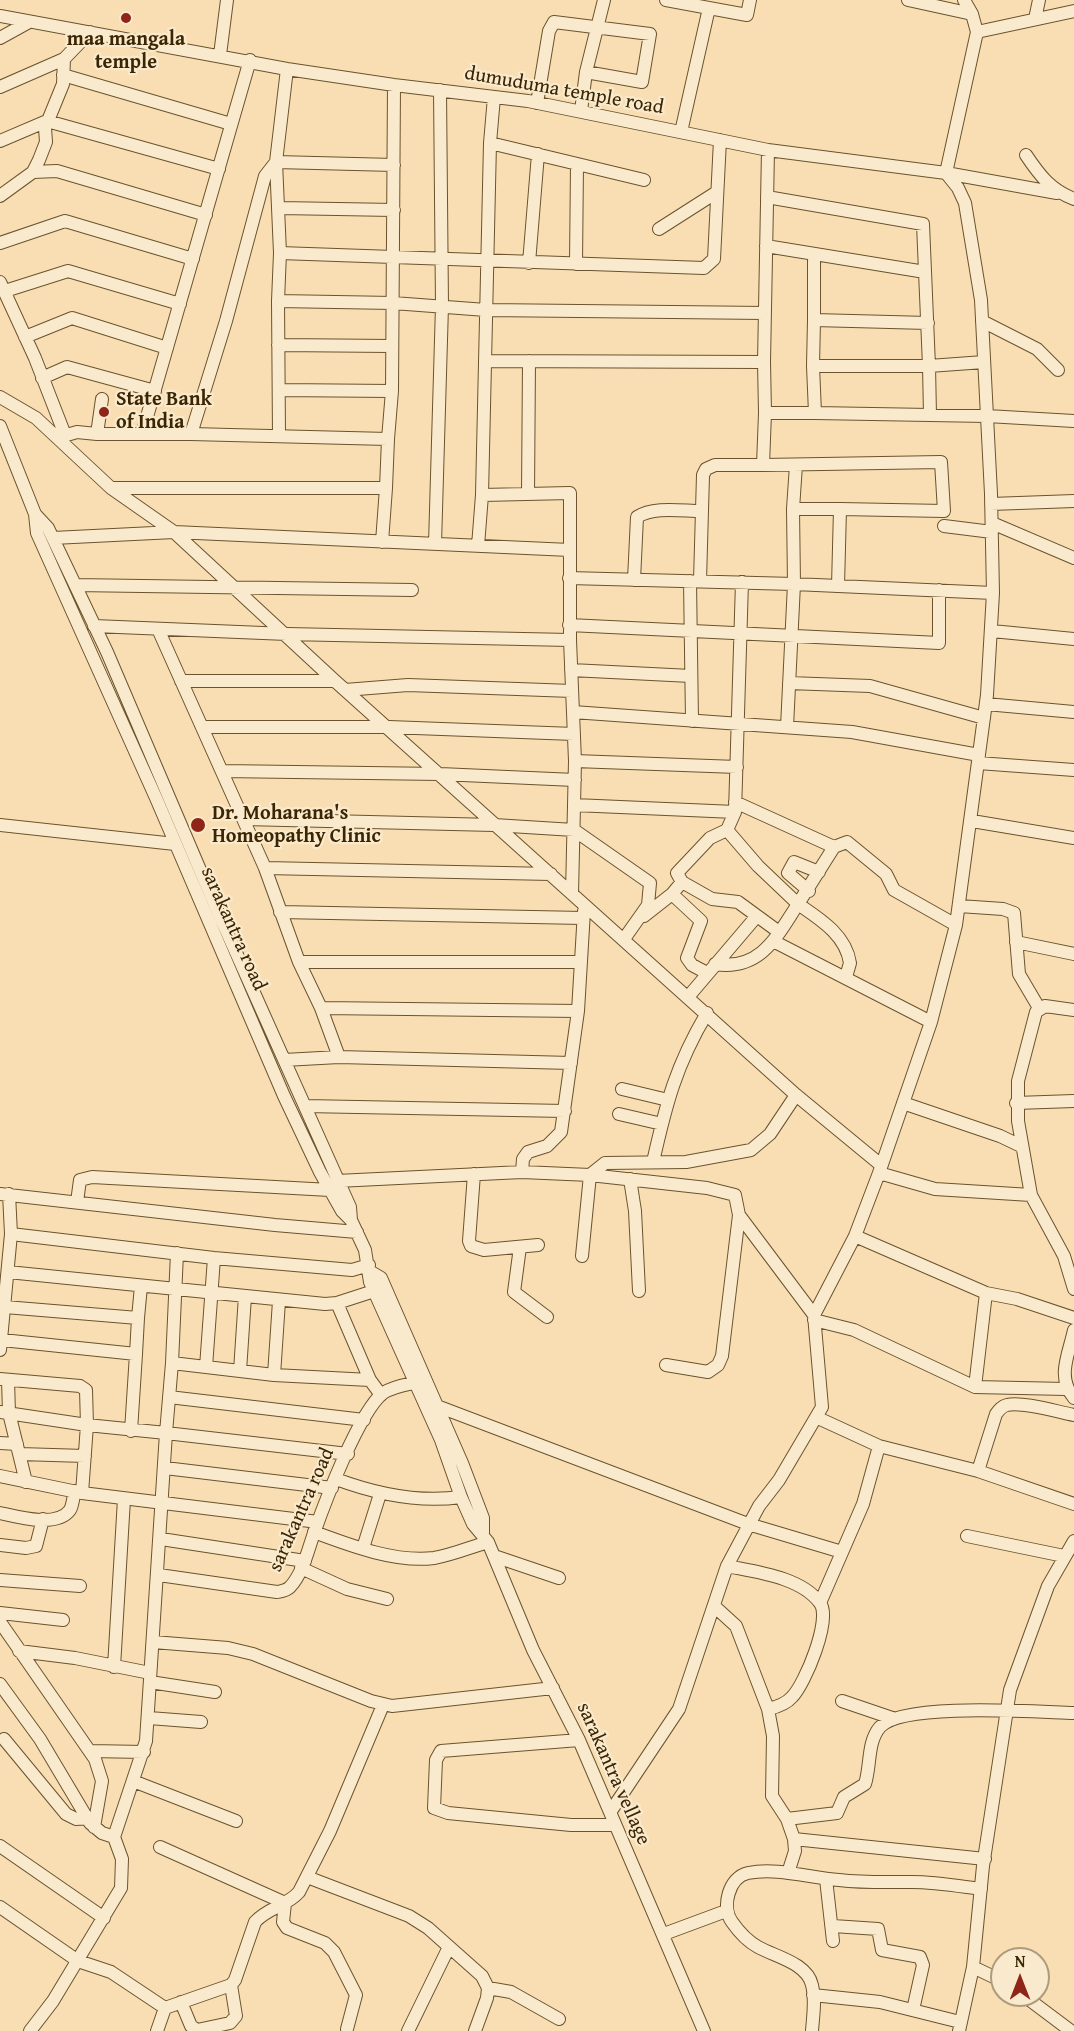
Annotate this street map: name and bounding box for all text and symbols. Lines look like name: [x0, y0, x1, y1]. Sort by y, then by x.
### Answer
marker: maa mangala temple: [119, 11, 133, 25]
place label: maa mangala temple: [67, 28, 185, 75]
street label: dumuduma temple road: [463, 62, 665, 120]
place label: State Bank of India: [116, 388, 212, 435]
marker: State Bank of India: [97, 405, 111, 419]
place label: Dr. Moharana's Homeopathy Clinic: [212, 802, 381, 849]
marker: Dr. Moharana's Homeopathy Clinic: [189, 816, 207, 834]
street label: sarakantra road: [195, 863, 271, 995]
street label: sarakantra road: [264, 1444, 340, 1576]
street label: sarakantra vellage: [571, 1699, 655, 1849]
north arrow: [990, 1947, 1050, 2007]
text: N: [1015, 1949, 1025, 1973]

